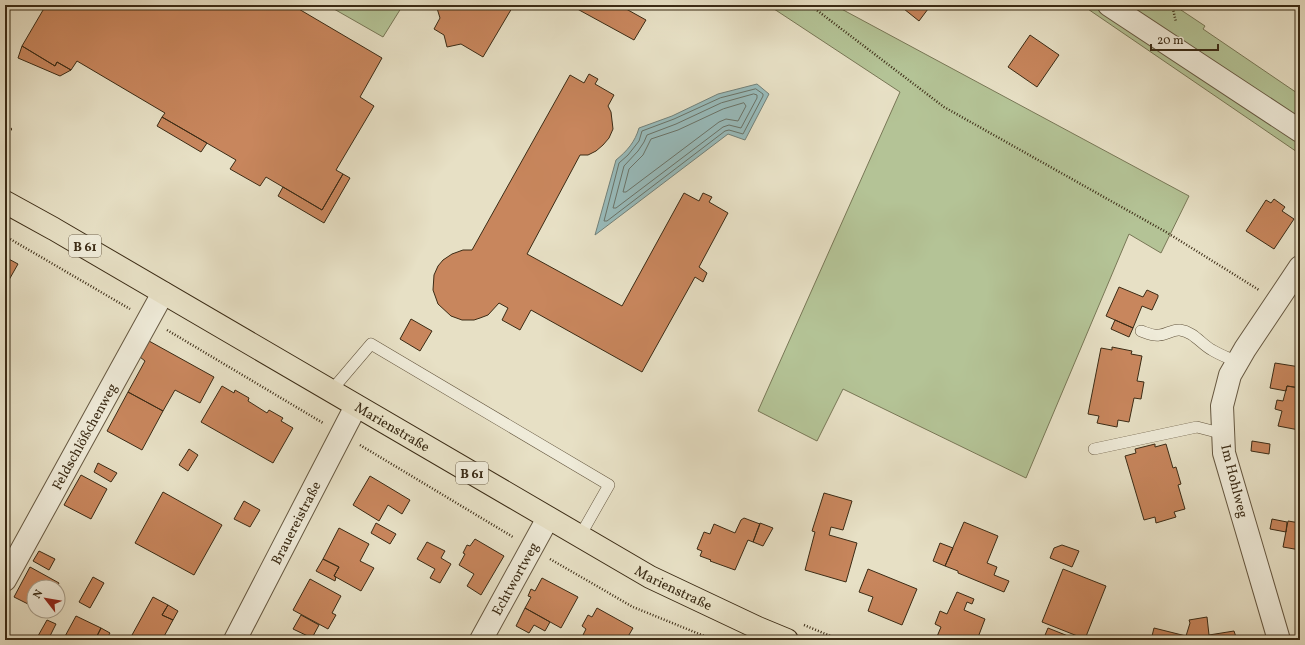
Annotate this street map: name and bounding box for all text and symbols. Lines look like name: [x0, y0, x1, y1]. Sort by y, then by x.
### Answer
scale bar: [1151, 26, 1218, 52]
text: 20 m: [1157, 33, 1184, 49]
road number: B 61: [69, 235, 101, 257]
street label: Feldschlößchenweg: [48, 380, 123, 494]
street label: Marienstraße: [351, 399, 433, 458]
street label: Im Hohlweg: [1215, 443, 1252, 520]
road number: B 61: [456, 462, 488, 484]
street label: Brauereistraße: [267, 478, 327, 569]
street label: Echtwortweg: [488, 539, 544, 619]
street label: Marienstraße: [631, 562, 715, 616]
north arrow: [26, 579, 66, 619]
text: N: [30, 587, 47, 602]

